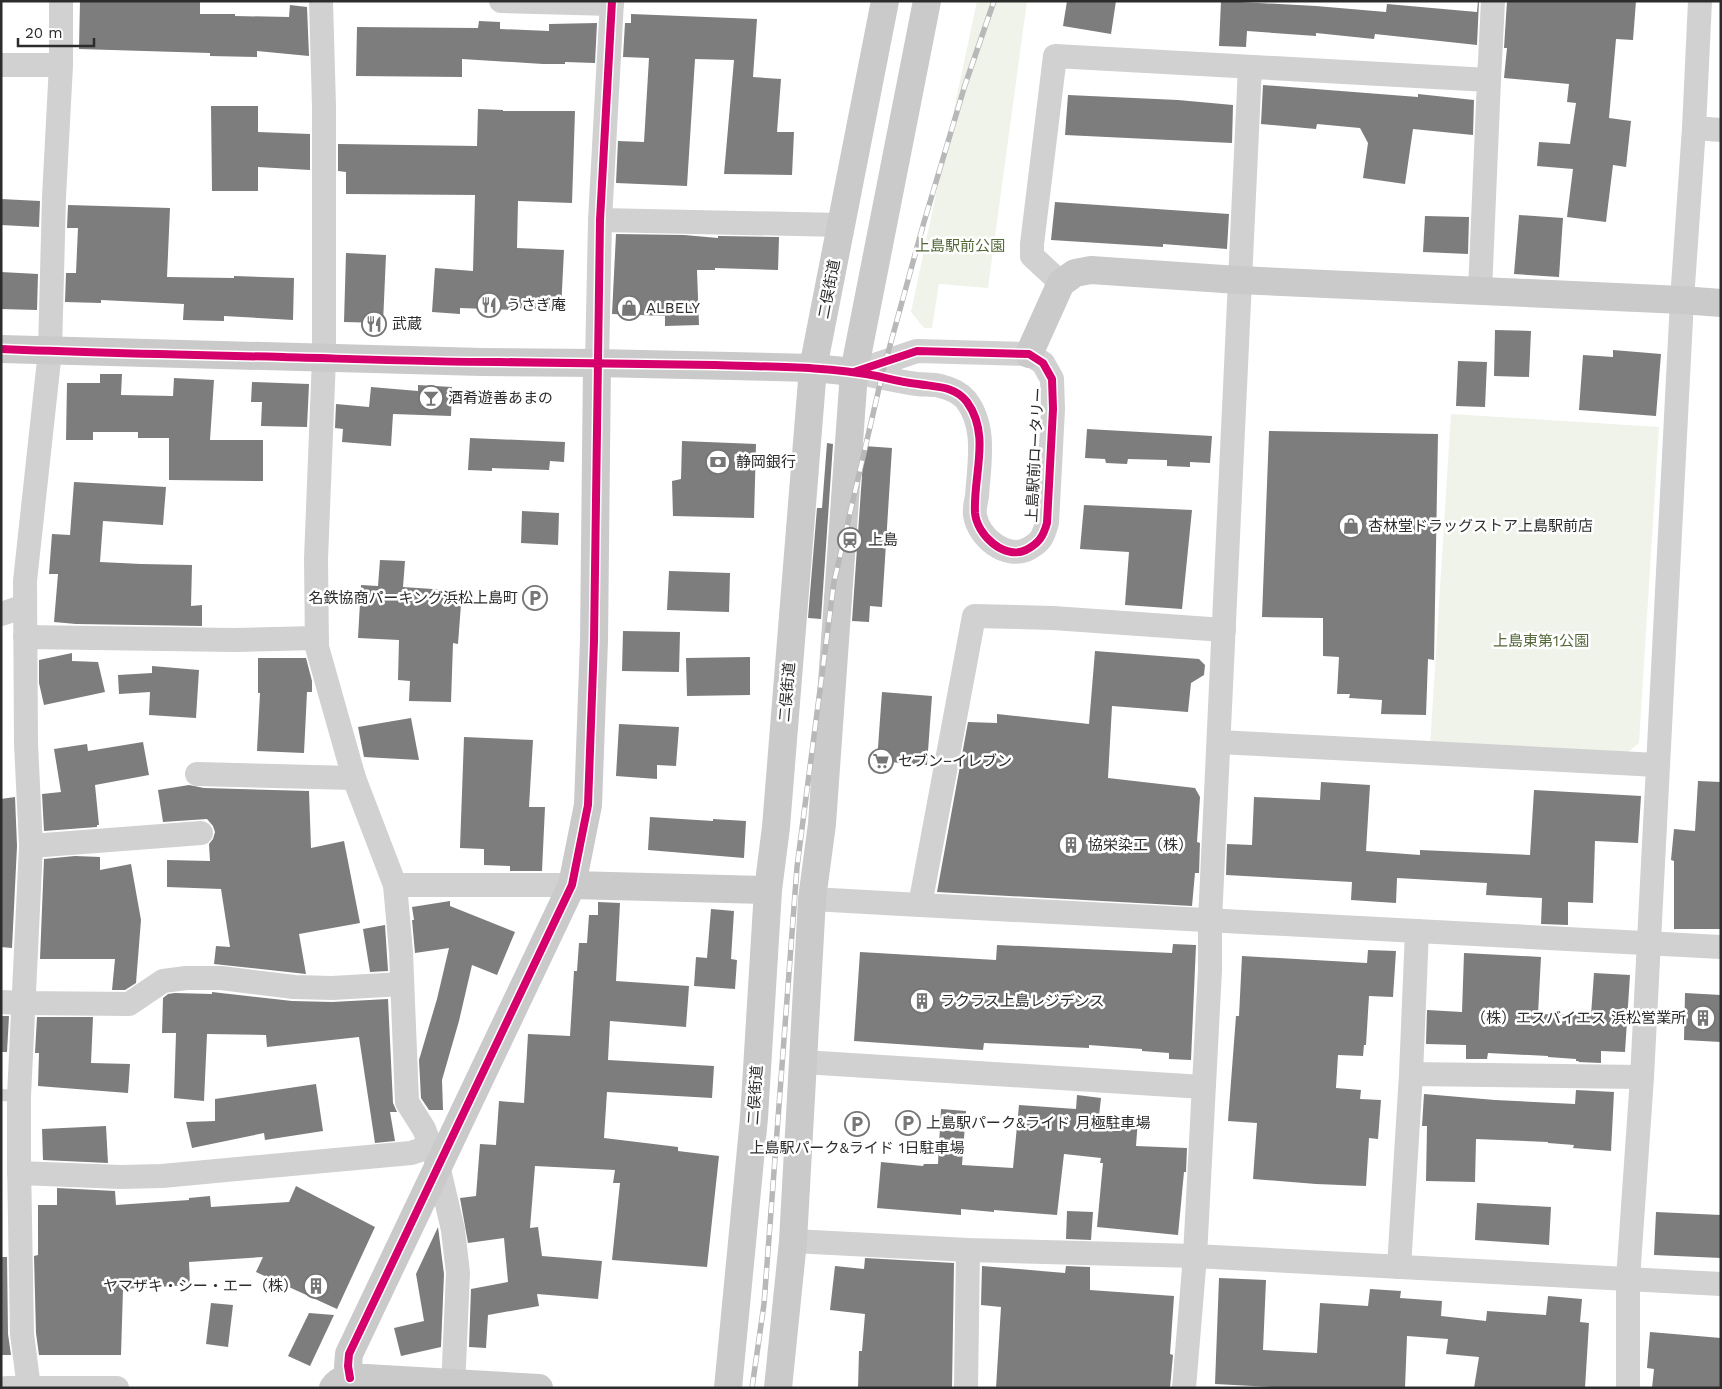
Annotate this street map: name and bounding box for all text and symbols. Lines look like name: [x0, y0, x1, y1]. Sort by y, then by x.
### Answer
scale bar: [18, 15, 94, 47]
text: 20 m: [25, 24, 63, 42]
park label: 上島駅前公園: [915, 237, 1005, 255]
street label: 二俣街道: [814, 258, 844, 320]
restaurant icon: うさぎ庵: [476, 292, 502, 318]
shop icon: ALBELY: [616, 295, 642, 321]
place label: うさぎ庵: [506, 296, 566, 314]
place label: ALBELY: [646, 299, 700, 317]
restaurant icon: 武蔵: [361, 311, 387, 337]
place label: 武蔵: [392, 315, 422, 333]
bar icon: 酒肴遊善あまの: [418, 385, 444, 411]
street label: 上島駅前ロータリー: [1022, 387, 1048, 523]
place label: 酒肴遊善あまの: [448, 389, 553, 407]
bank icon: 静岡銀行: [705, 449, 731, 475]
place label: 静岡銀行: [736, 453, 796, 471]
shop icon: 杏林堂ドラッグストア上島駅前店: [1338, 513, 1364, 539]
place label: 杏林堂ドラッグストア上島駅前店: [1368, 517, 1593, 535]
station icon: 上島: [837, 527, 863, 553]
place label: 上島: [868, 531, 898, 549]
parking icon: 名鉄協商パーキング浜松上島町: [522, 585, 548, 611]
place label: 名鉄協商パーキング浜松上島町: [308, 589, 518, 607]
park label: 上島東第1公園: [1493, 632, 1589, 650]
street label: 二俣街道: [775, 661, 799, 723]
supermarket icon: セブン−イレブン: [868, 748, 894, 774]
place label: セブン−イレブン: [898, 752, 1012, 770]
building icon: 協栄染工（株）: [1058, 832, 1084, 858]
place label: 協栄染工（株）: [1088, 836, 1193, 854]
building icon: ラクラス上島レジデンス: [909, 988, 935, 1014]
place label: ラクラス上島レジデンス: [940, 992, 1104, 1010]
building icon: （株）エスバイエス 浜松営業所: [1690, 1005, 1716, 1031]
place label: （株）エスバイエス 浜松営業所: [1471, 1009, 1686, 1027]
street label: 二俣街道: [744, 1064, 766, 1126]
parking icon: 上島駅パーク&ライド 月極駐車場: [895, 1110, 921, 1136]
parking icon: 上島駅パーク&ライド 1日駐車場: [844, 1111, 870, 1137]
place label: 上島駅パーク&ライド 月極駐車場: [926, 1114, 1150, 1132]
place label: 上島駅パーク&ライド 1日駐車場: [749, 1139, 965, 1157]
building icon: ヤマザキ・シー・エー（株）: [303, 1273, 329, 1299]
place label: ヤマザキ・シー・エー（株）: [103, 1277, 298, 1295]

